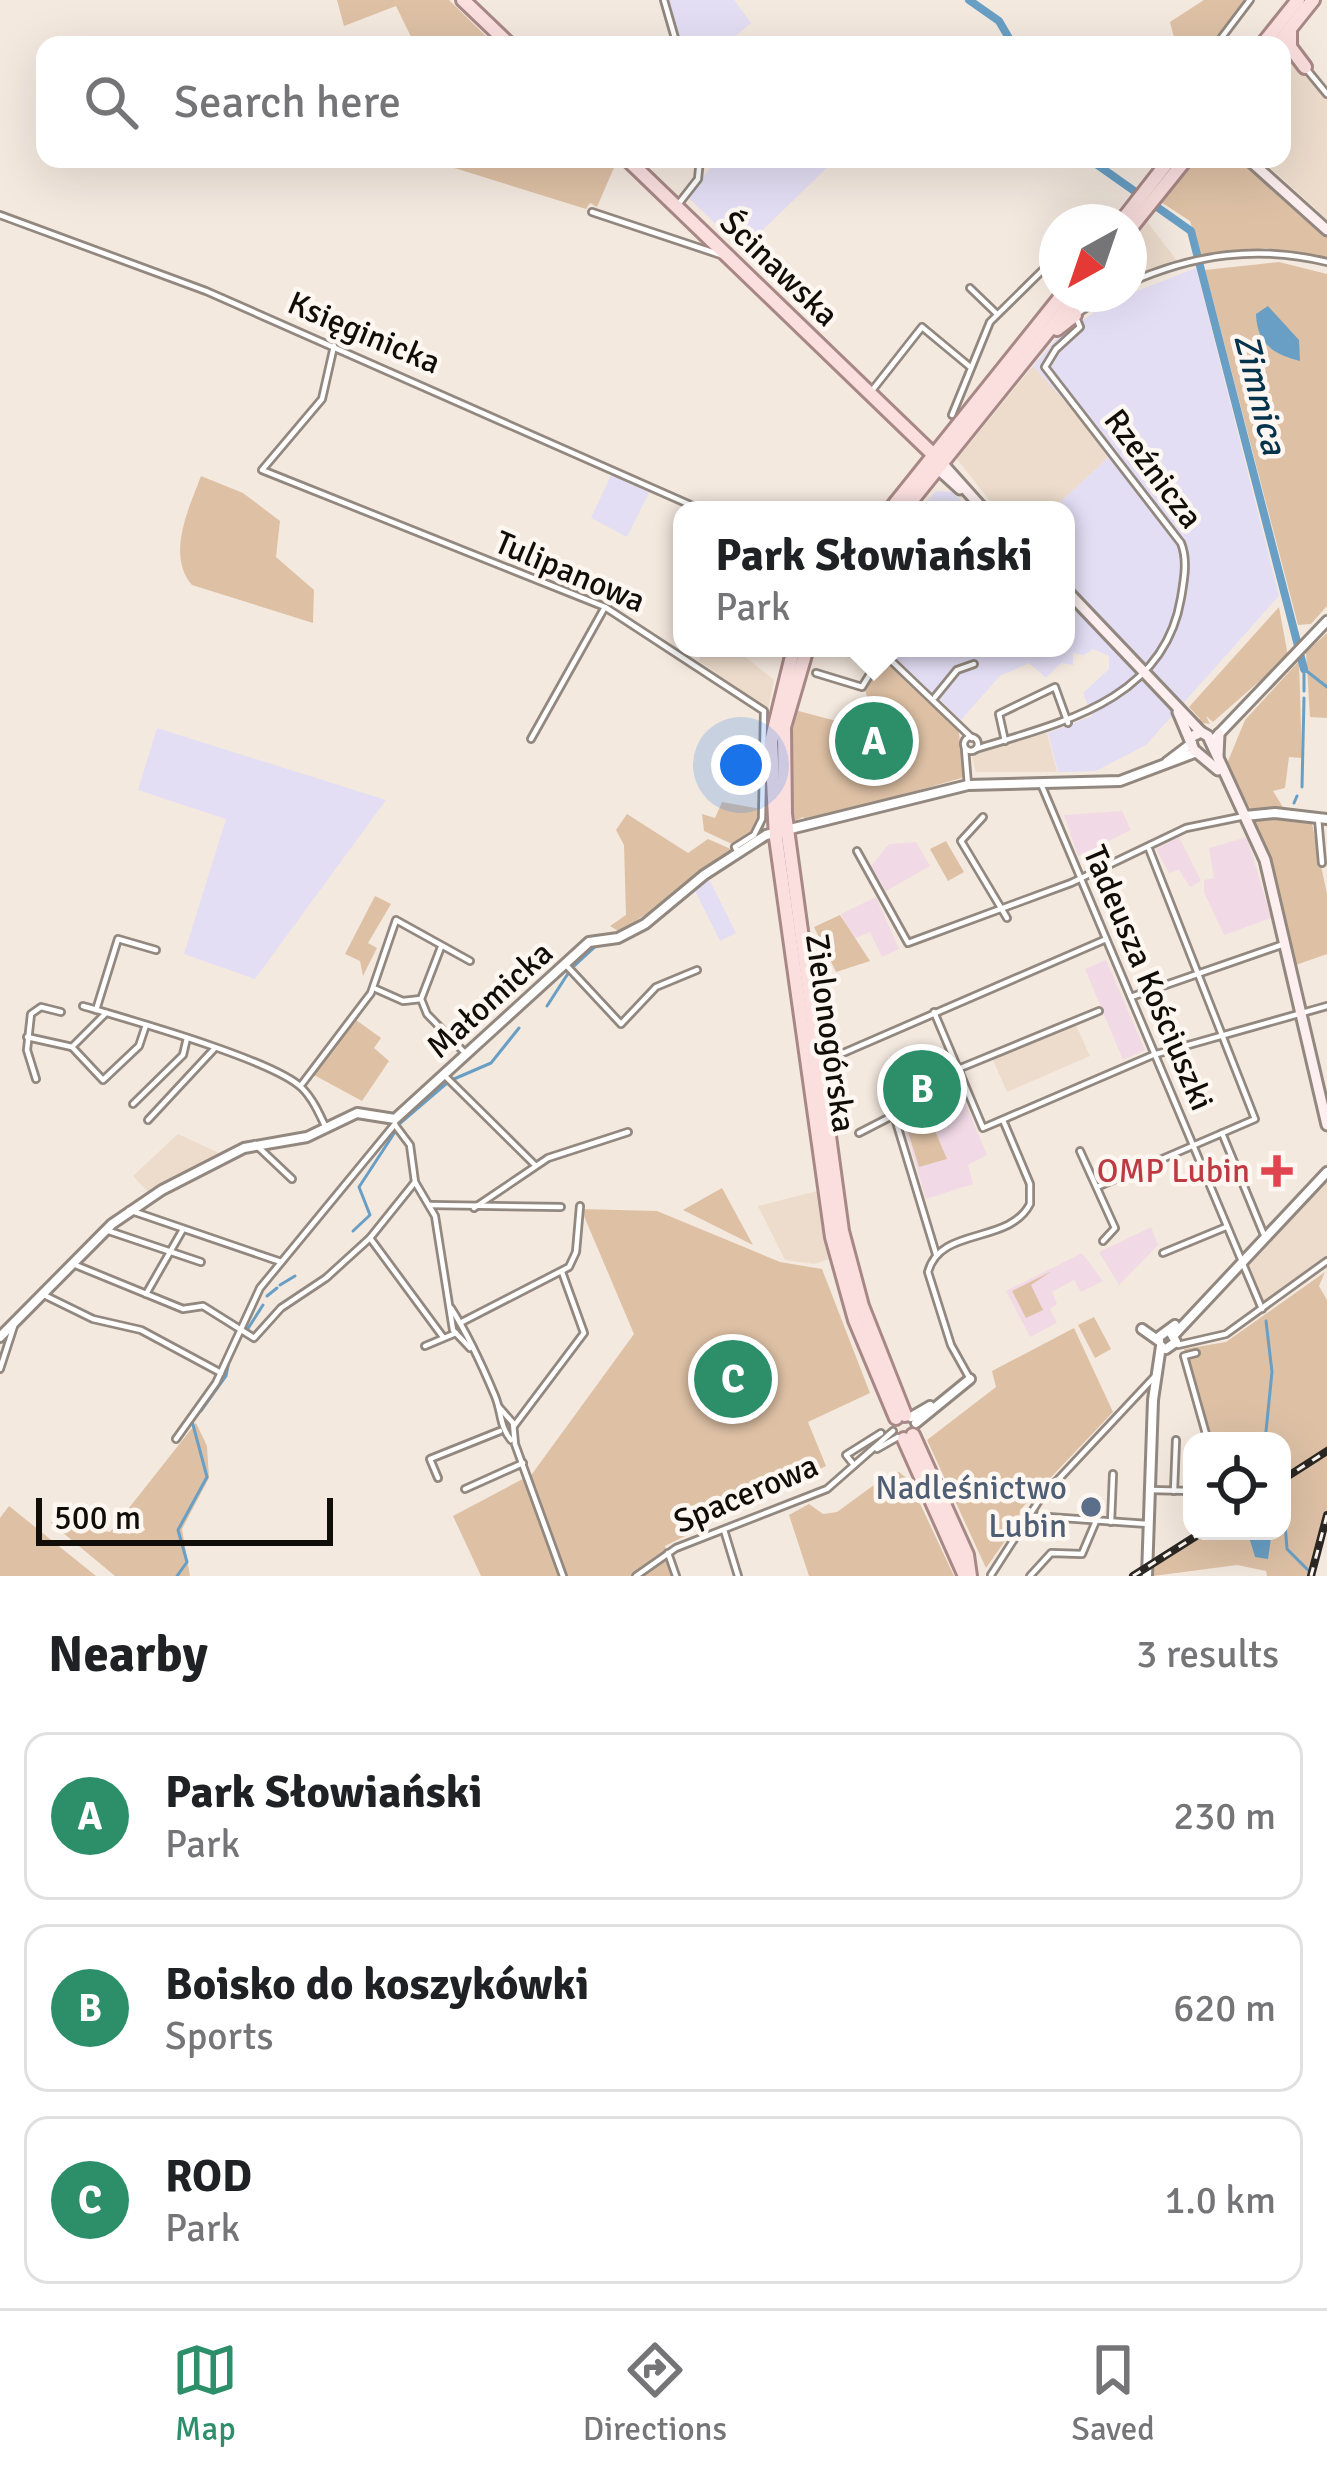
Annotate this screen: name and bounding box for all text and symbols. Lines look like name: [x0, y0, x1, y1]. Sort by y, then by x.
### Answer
search box: [36, 36, 1291, 168]
icon: search: [78, 69, 144, 135]
text: Search here: [174, 75, 401, 130]
street label: Ścinawska: [711, 202, 847, 336]
north arrow: [1039, 204, 1147, 312]
street label: Księginicka: [282, 283, 446, 383]
water label: Zimnica: [1223, 329, 1297, 461]
street label: Rzeźnicza: [1095, 401, 1211, 537]
popup: [673, 501, 1075, 657]
street label: Tulipanowa: [489, 522, 651, 622]
text: Park Słowiański: [715, 528, 1033, 583]
text: Park: [715, 583, 790, 631]
pin: A: [835, 696, 913, 786]
your location: [711, 735, 771, 795]
street label: Tadeusza Kościuszki: [1074, 839, 1222, 1117]
street label: Zielonogórska: [796, 931, 864, 1135]
street label: Małomicka: [418, 933, 562, 1067]
pin: B: [883, 1044, 961, 1134]
place label: OMP Lubin: [1097, 1151, 1250, 1192]
marker: OMP Lubin: [1261, 1155, 1293, 1187]
pin: C: [694, 1334, 772, 1424]
map controls: [1183, 1432, 1291, 1540]
button: locate: [1183, 1432, 1291, 1540]
street label: Spacerowa: [668, 1445, 824, 1543]
place label: Nadleśnictwo Lubin: [875, 1468, 1067, 1547]
scale bar: [36, 1492, 333, 1545]
marker: Nadleśnictwo Lubin: [1078, 1494, 1104, 1520]
text: 500 m: [54, 1498, 141, 1539]
text: Nearby: [48, 1623, 208, 1686]
text: 3 results: [1136, 1630, 1279, 1678]
text: Park Słowiański: [165, 1765, 483, 1820]
text: A: [78, 1792, 102, 1840]
text: 230 m: [1173, 1792, 1276, 1840]
text: Park: [165, 1820, 240, 1868]
text: Boisko do koszykówki: [165, 1957, 589, 2012]
text: B: [78, 1984, 102, 2032]
text: 620 m: [1173, 1984, 1276, 2032]
text: Sports: [165, 2012, 274, 2060]
text: ROD: [165, 2149, 252, 2204]
text: C: [78, 2176, 102, 2224]
text: 1.0 km: [1164, 2176, 1276, 2224]
text: Park: [165, 2204, 240, 2252]
tab: Map: [172, 2337, 238, 2450]
tab: Directions: [583, 2337, 727, 2450]
tab: Saved: [1072, 2337, 1155, 2450]

